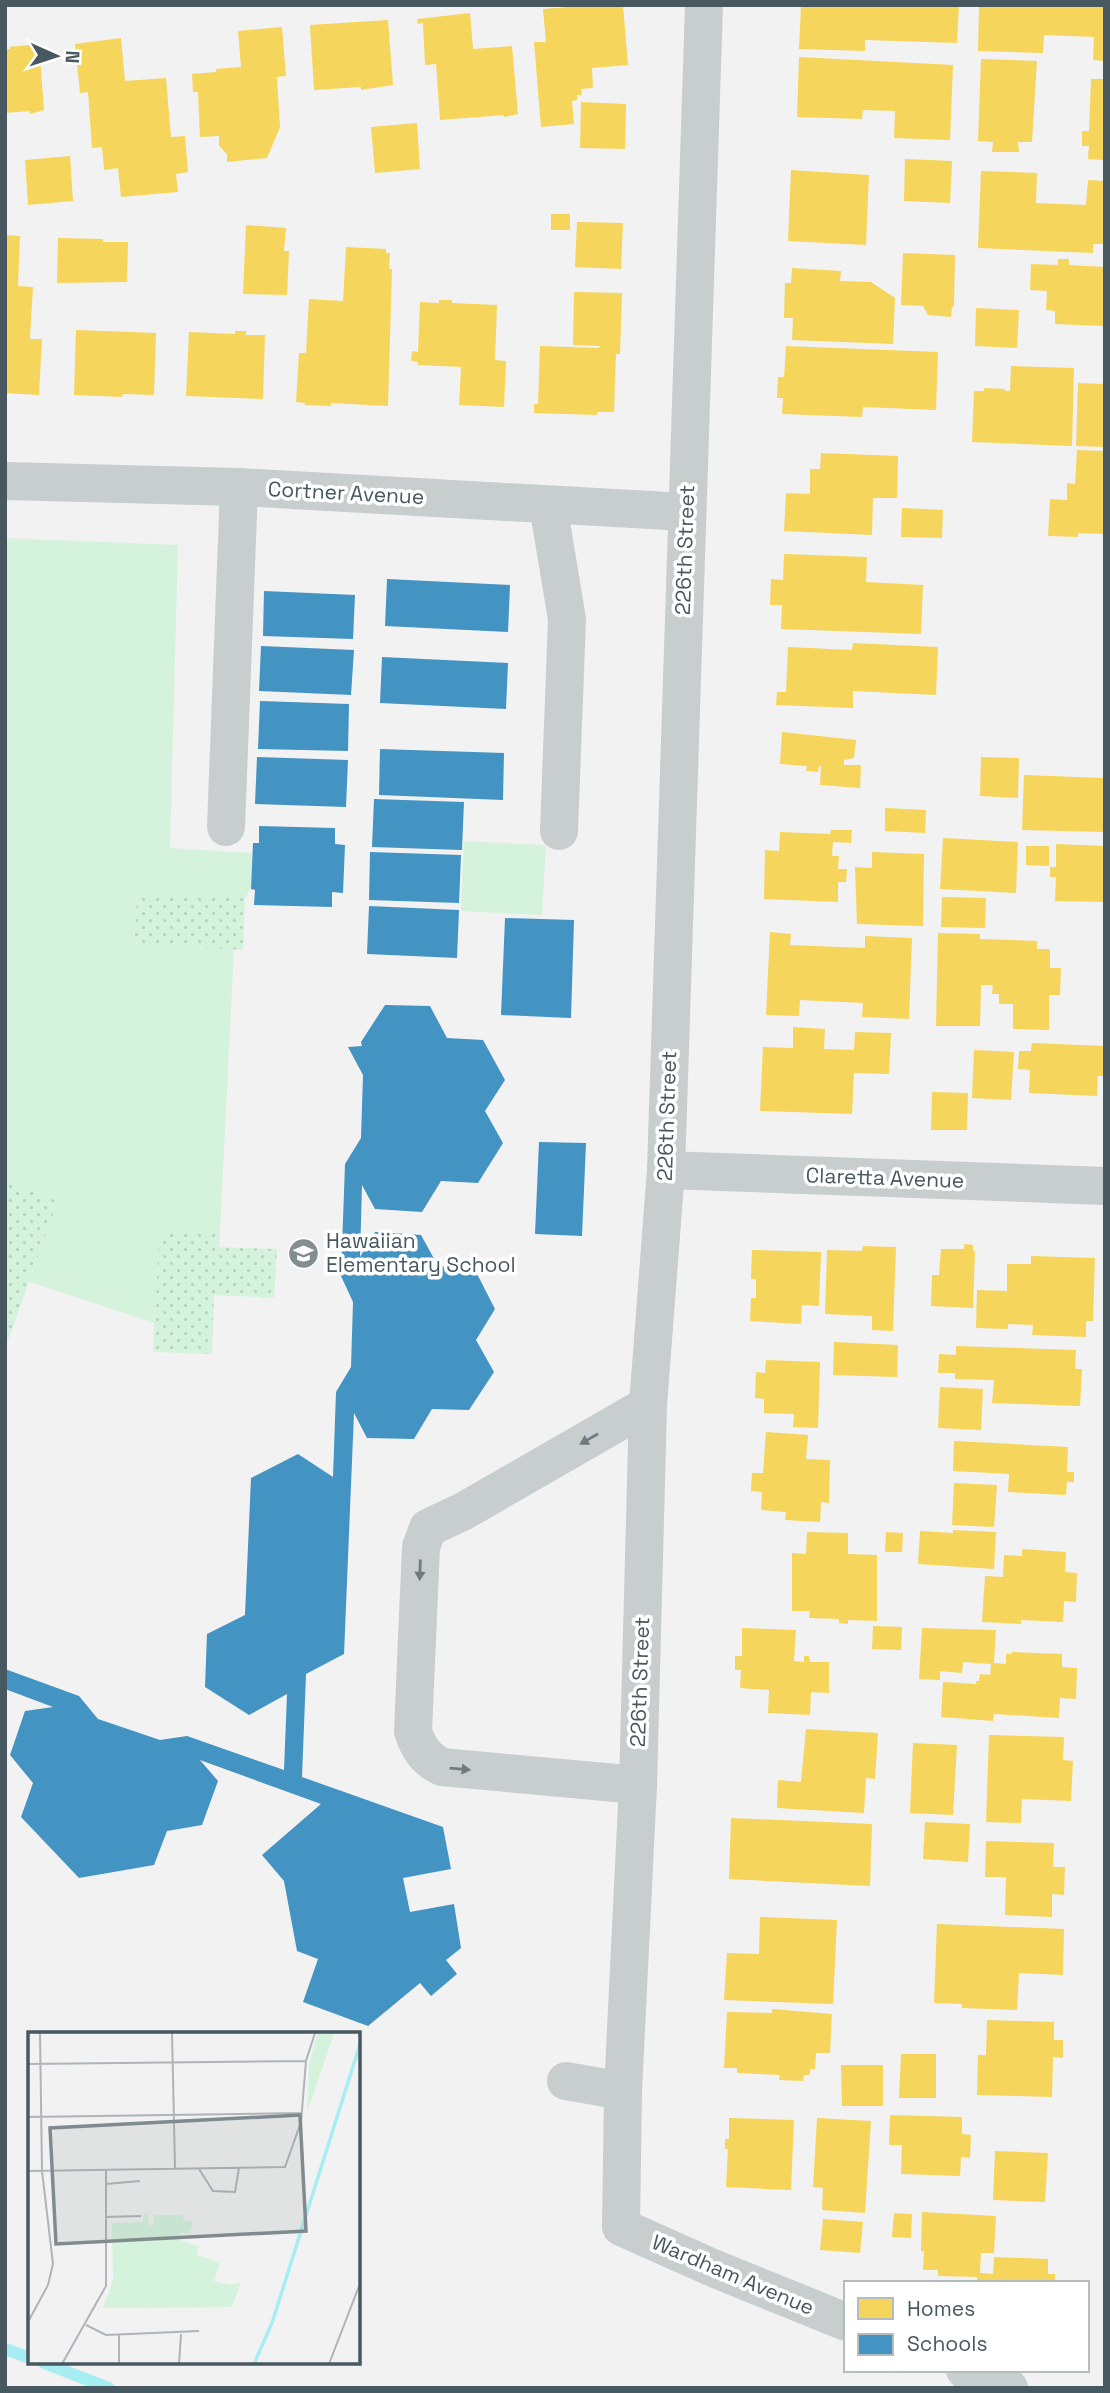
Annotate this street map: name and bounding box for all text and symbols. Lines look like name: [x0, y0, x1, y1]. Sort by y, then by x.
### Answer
north arrow: [21, 21, 91, 91]
text: N: [60, 50, 85, 64]
street label: Cortner Avenue: [267, 475, 425, 510]
street label: 226th Street: [669, 484, 700, 616]
street label: 226th Street: [651, 1050, 682, 1182]
street label: Claretta Avenue: [805, 1161, 965, 1194]
place label: Hawaiian Elementary School: [326, 1227, 516, 1278]
school or university icon: Hawaiian Elementary School: [286, 1236, 320, 1270]
one-way arrow: [579, 1433, 599, 1445]
one-way arrow: [414, 1560, 425, 1582]
street label: 226th Street: [624, 1616, 655, 1748]
one-way arrow: [449, 1764, 471, 1775]
inset map: [28, 2032, 360, 2365]
street label: Wardham Avenue: [648, 2228, 818, 2321]
legend: [844, 2281, 1089, 2372]
text: Homes: [907, 2295, 975, 2322]
text: Schools: [907, 2330, 987, 2357]

